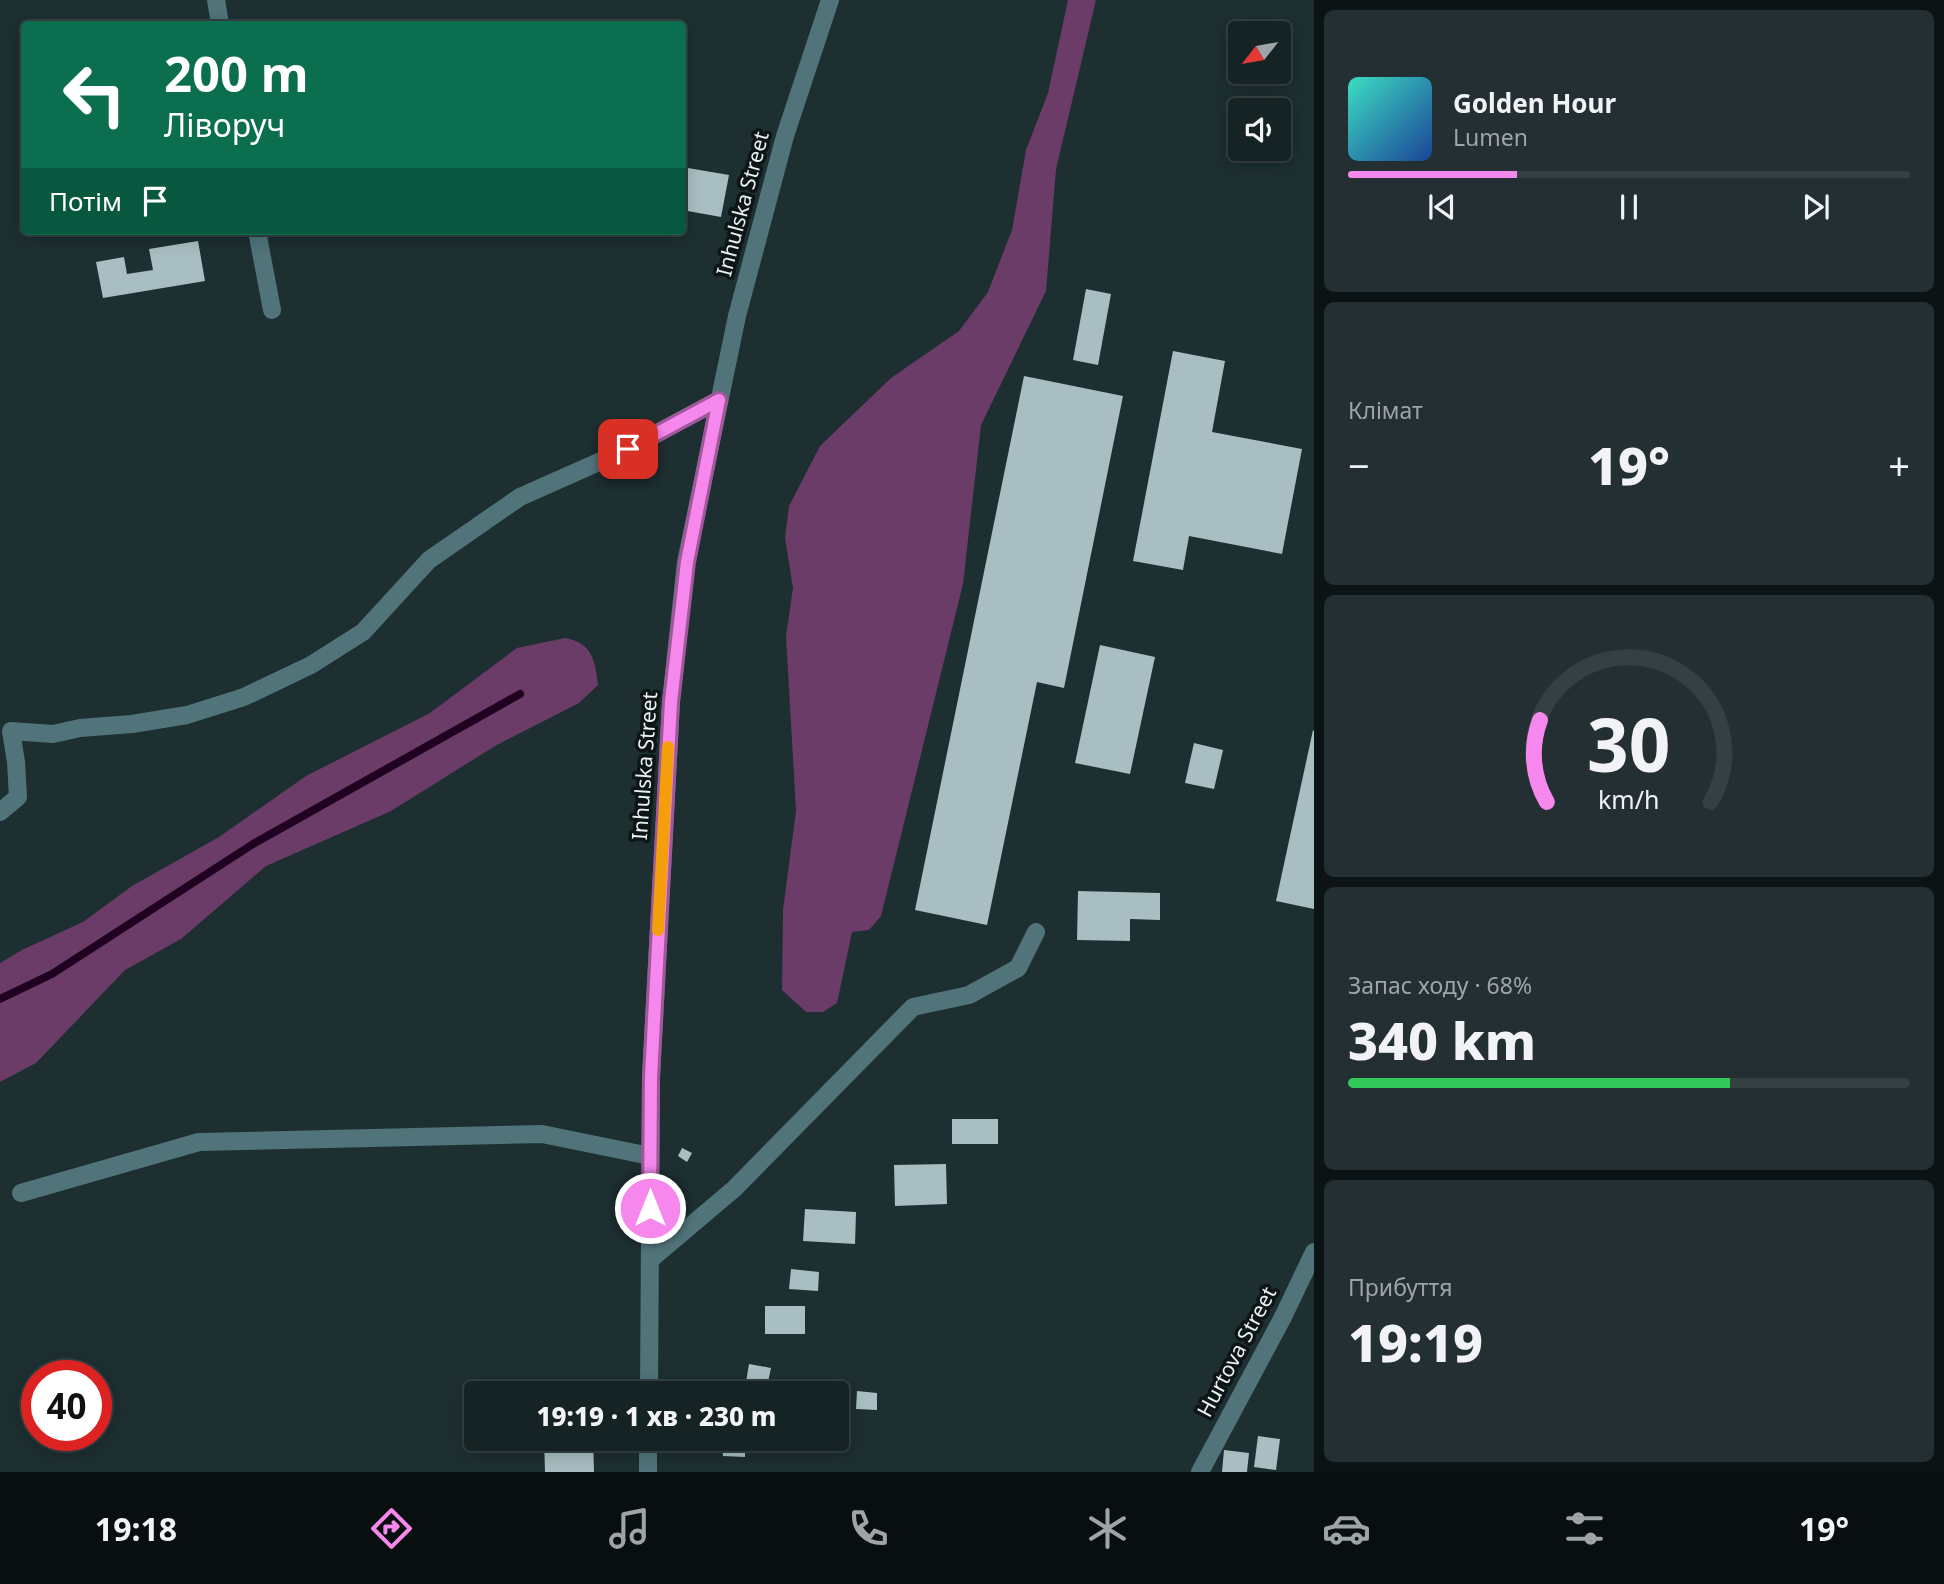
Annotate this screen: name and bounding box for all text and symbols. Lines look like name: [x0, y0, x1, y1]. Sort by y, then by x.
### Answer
north arrow: [1228, 21, 1292, 84]
map controls: [1228, 21, 1291, 161]
text: 200 m: [164, 40, 309, 106]
icon: left: [49, 49, 140, 140]
text: Golden Hour: [1453, 85, 1616, 121]
button: sound: [1228, 98, 1291, 161]
text: Ліворуч: [164, 103, 285, 146]
text: Lumen: [1453, 121, 1528, 153]
street label: Inhulska Street: [709, 128, 775, 279]
icon: arrive: [136, 182, 174, 220]
text: Потім: [49, 183, 122, 219]
icon: previous: [1423, 188, 1461, 226]
icon: pause: [1610, 188, 1648, 226]
icon: next: [1797, 188, 1835, 226]
text: Клімат: [1348, 394, 1423, 426]
pin: [598, 419, 658, 479]
text: 19°: [1588, 429, 1670, 500]
icon: arrive: [609, 430, 647, 468]
text: −: [1348, 439, 1370, 491]
text: +: [1888, 439, 1910, 491]
street label: Inhulska Street: [625, 690, 663, 841]
text: 30: [1587, 694, 1671, 793]
text: km/h: [1598, 782, 1660, 816]
text: Запас ходу · 68%: [1348, 969, 1532, 1001]
text: 340 km: [1348, 1004, 1536, 1075]
position arrow: [613, 1171, 687, 1245]
text: Прибуття: [1348, 1271, 1453, 1303]
street label: Hurtova Street: [1190, 1281, 1282, 1422]
text: 19:19: [1348, 1306, 1483, 1377]
speed limit sign: 40: [21, 1360, 112, 1451]
text: 19:19 · 1 хв · 230 m: [537, 1398, 776, 1434]
icon: directions: [367, 1504, 416, 1553]
icon: music: [605, 1504, 654, 1553]
icon: phone: [844, 1504, 893, 1553]
icon: climate: [1083, 1504, 1132, 1553]
icon: car: [1322, 1504, 1371, 1553]
icon: filters: [1560, 1504, 1609, 1553]
text: 19:18: [95, 1507, 177, 1550]
text: 19°: [1799, 1507, 1849, 1550]

